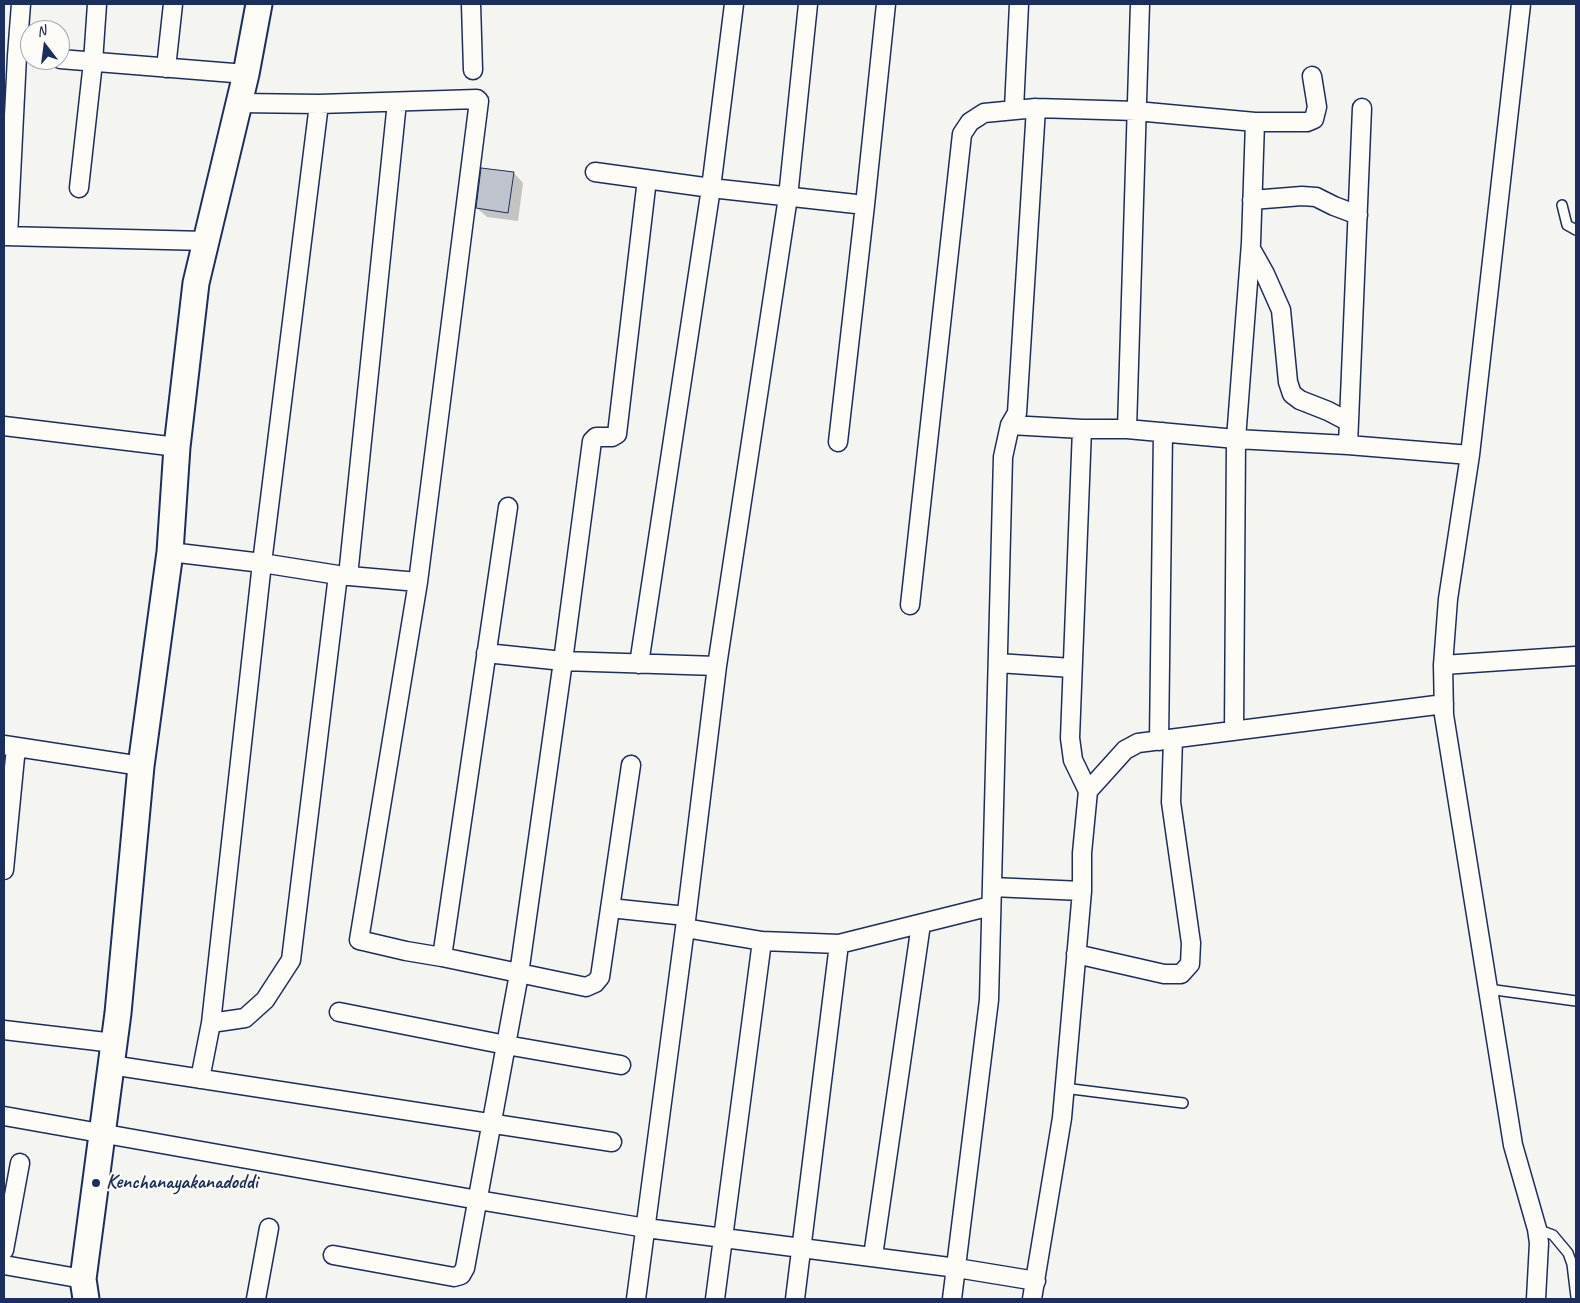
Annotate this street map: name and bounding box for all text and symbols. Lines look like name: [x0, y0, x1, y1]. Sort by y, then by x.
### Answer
north arrow: [20, 20, 70, 70]
text: N: [35, 22, 48, 40]
place label: Kenchanayakanadoddi: [106, 1171, 258, 1195]
marker: Kenchanayakanadoddi: [90, 1177, 102, 1189]

